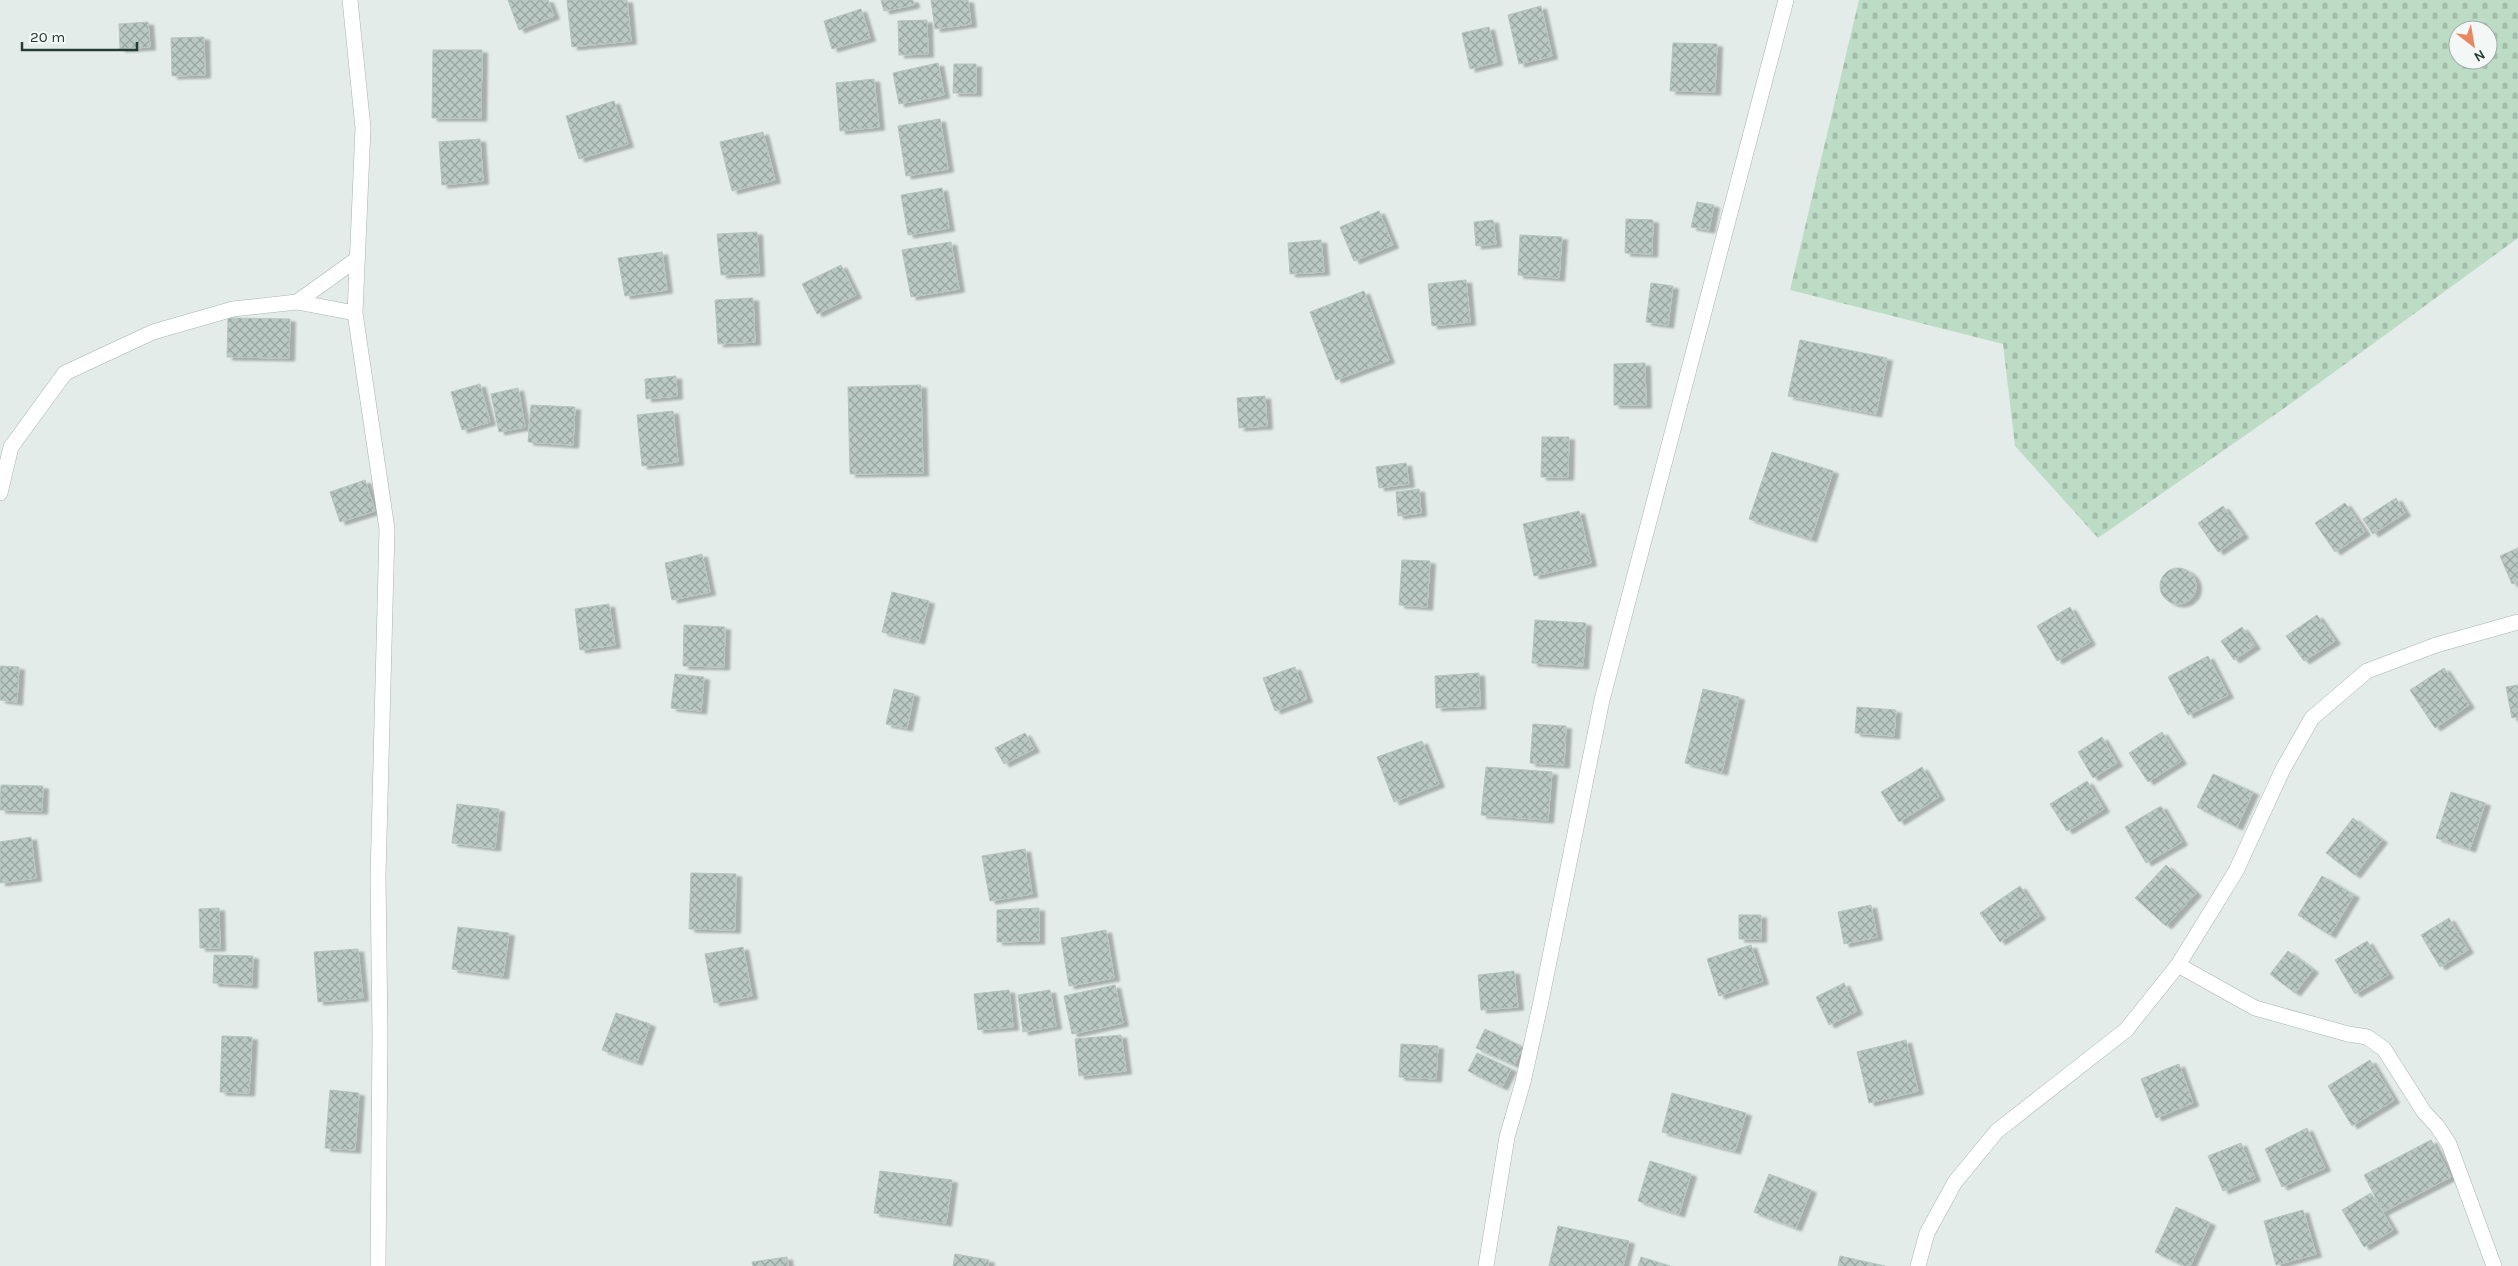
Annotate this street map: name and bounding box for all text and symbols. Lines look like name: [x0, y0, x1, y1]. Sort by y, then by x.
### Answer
scale bar: [22, 20, 138, 52]
north arrow: [2448, 20, 2498, 70]
text: 20 m: [30, 28, 65, 46]
text: N: [2471, 46, 2488, 66]

